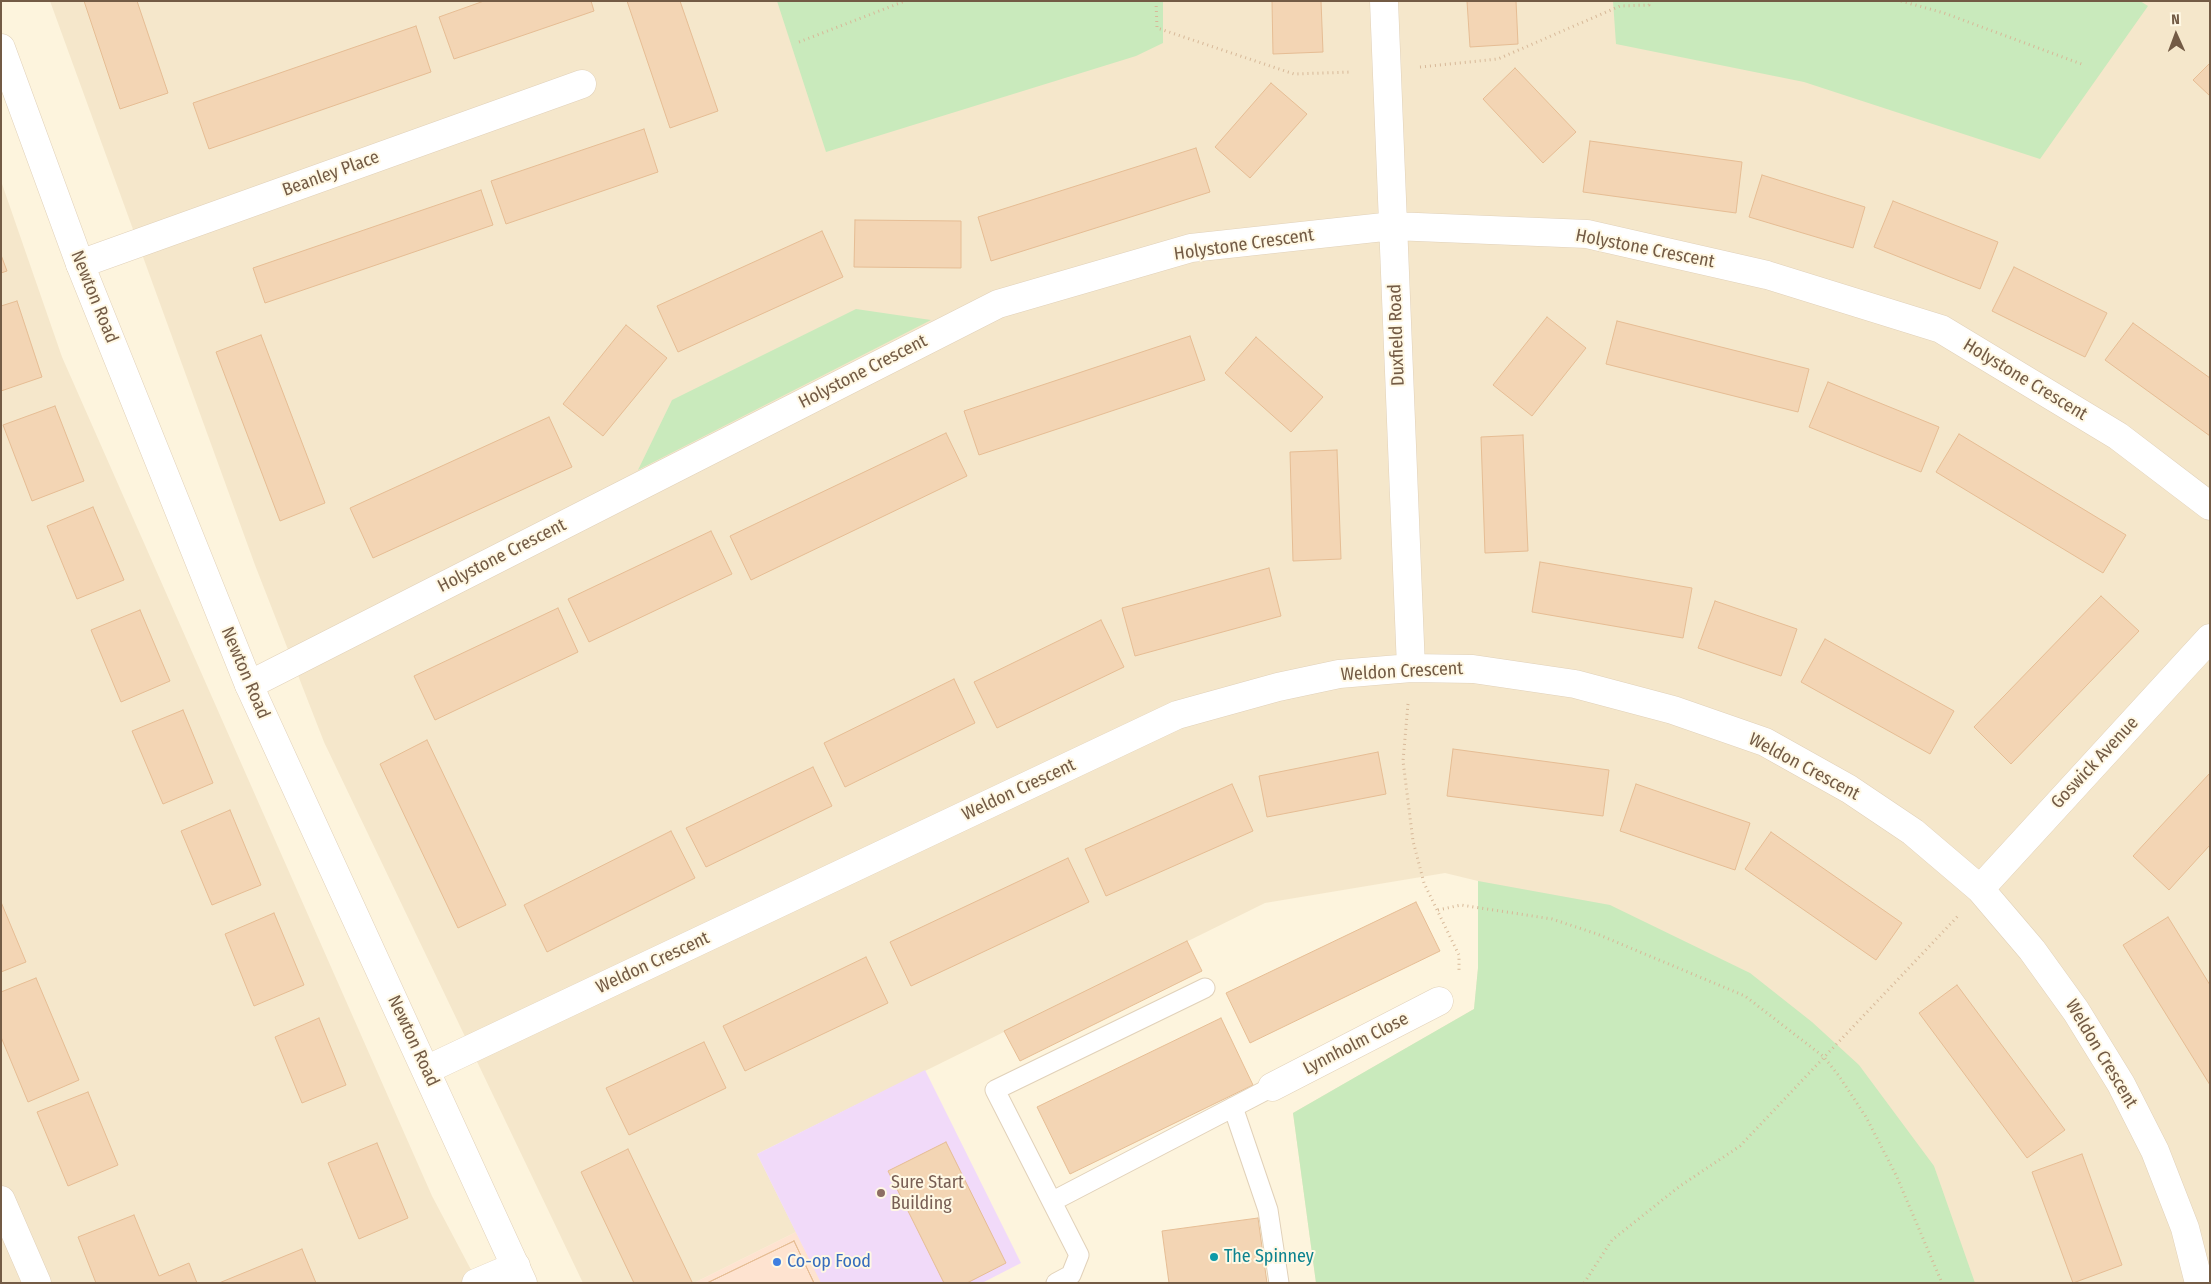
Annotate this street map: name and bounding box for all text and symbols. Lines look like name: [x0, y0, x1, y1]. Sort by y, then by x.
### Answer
north arrow: [2151, 10, 2201, 60]
text: N: [2171, 11, 2180, 28]
street label: Beanley Place: [280, 146, 382, 202]
street label: Holystone Crescent: [1173, 224, 1315, 266]
street label: Holystone Crescent: [1574, 225, 1716, 273]
street label: Newton Road: [66, 248, 122, 346]
street label: Duxfield Road: [1384, 284, 1410, 386]
street label: Holystone Crescent: [795, 330, 931, 414]
street label: Holystone Crescent: [1959, 334, 2091, 426]
street label: Holystone Crescent: [434, 514, 570, 598]
street label: Newton Road: [216, 624, 274, 722]
street label: Weldon Crescent: [1340, 658, 1464, 686]
street label: Goswick Avenue: [2047, 712, 2143, 814]
street label: Weldon Crescent: [1745, 729, 1863, 805]
street label: Weldon Crescent: [959, 754, 1079, 826]
street label: Weldon Crescent: [593, 927, 713, 999]
street label: Newton Road: [383, 992, 443, 1090]
street label: Weldon Crescent: [2060, 996, 2142, 1112]
street label: Lynnholm Close: [1300, 1008, 1412, 1080]
place label: Sure Start Building: [891, 1172, 964, 1214]
marker: Sure Start Building: [875, 1187, 887, 1199]
place label: The Spinney: [1224, 1246, 1314, 1268]
place label: Co-op Food: [787, 1251, 871, 1273]
marker: The Spinney: [1208, 1251, 1220, 1263]
marker: Co-op Food: [771, 1256, 783, 1268]

